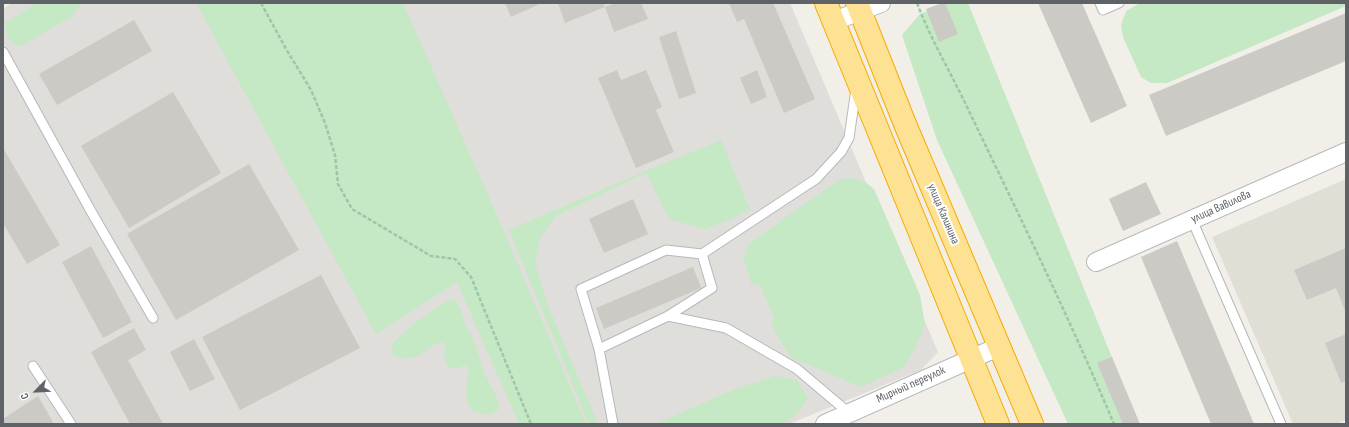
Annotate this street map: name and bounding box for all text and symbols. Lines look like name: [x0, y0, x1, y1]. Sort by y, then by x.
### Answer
street label: улица Калинина: [924, 182, 962, 246]
street label: улица Вавилова: [1189, 187, 1253, 227]
street label: Мирный переулок: [874, 363, 948, 407]
north arrow: [16, 371, 56, 411]
text: С: [17, 391, 32, 401]

